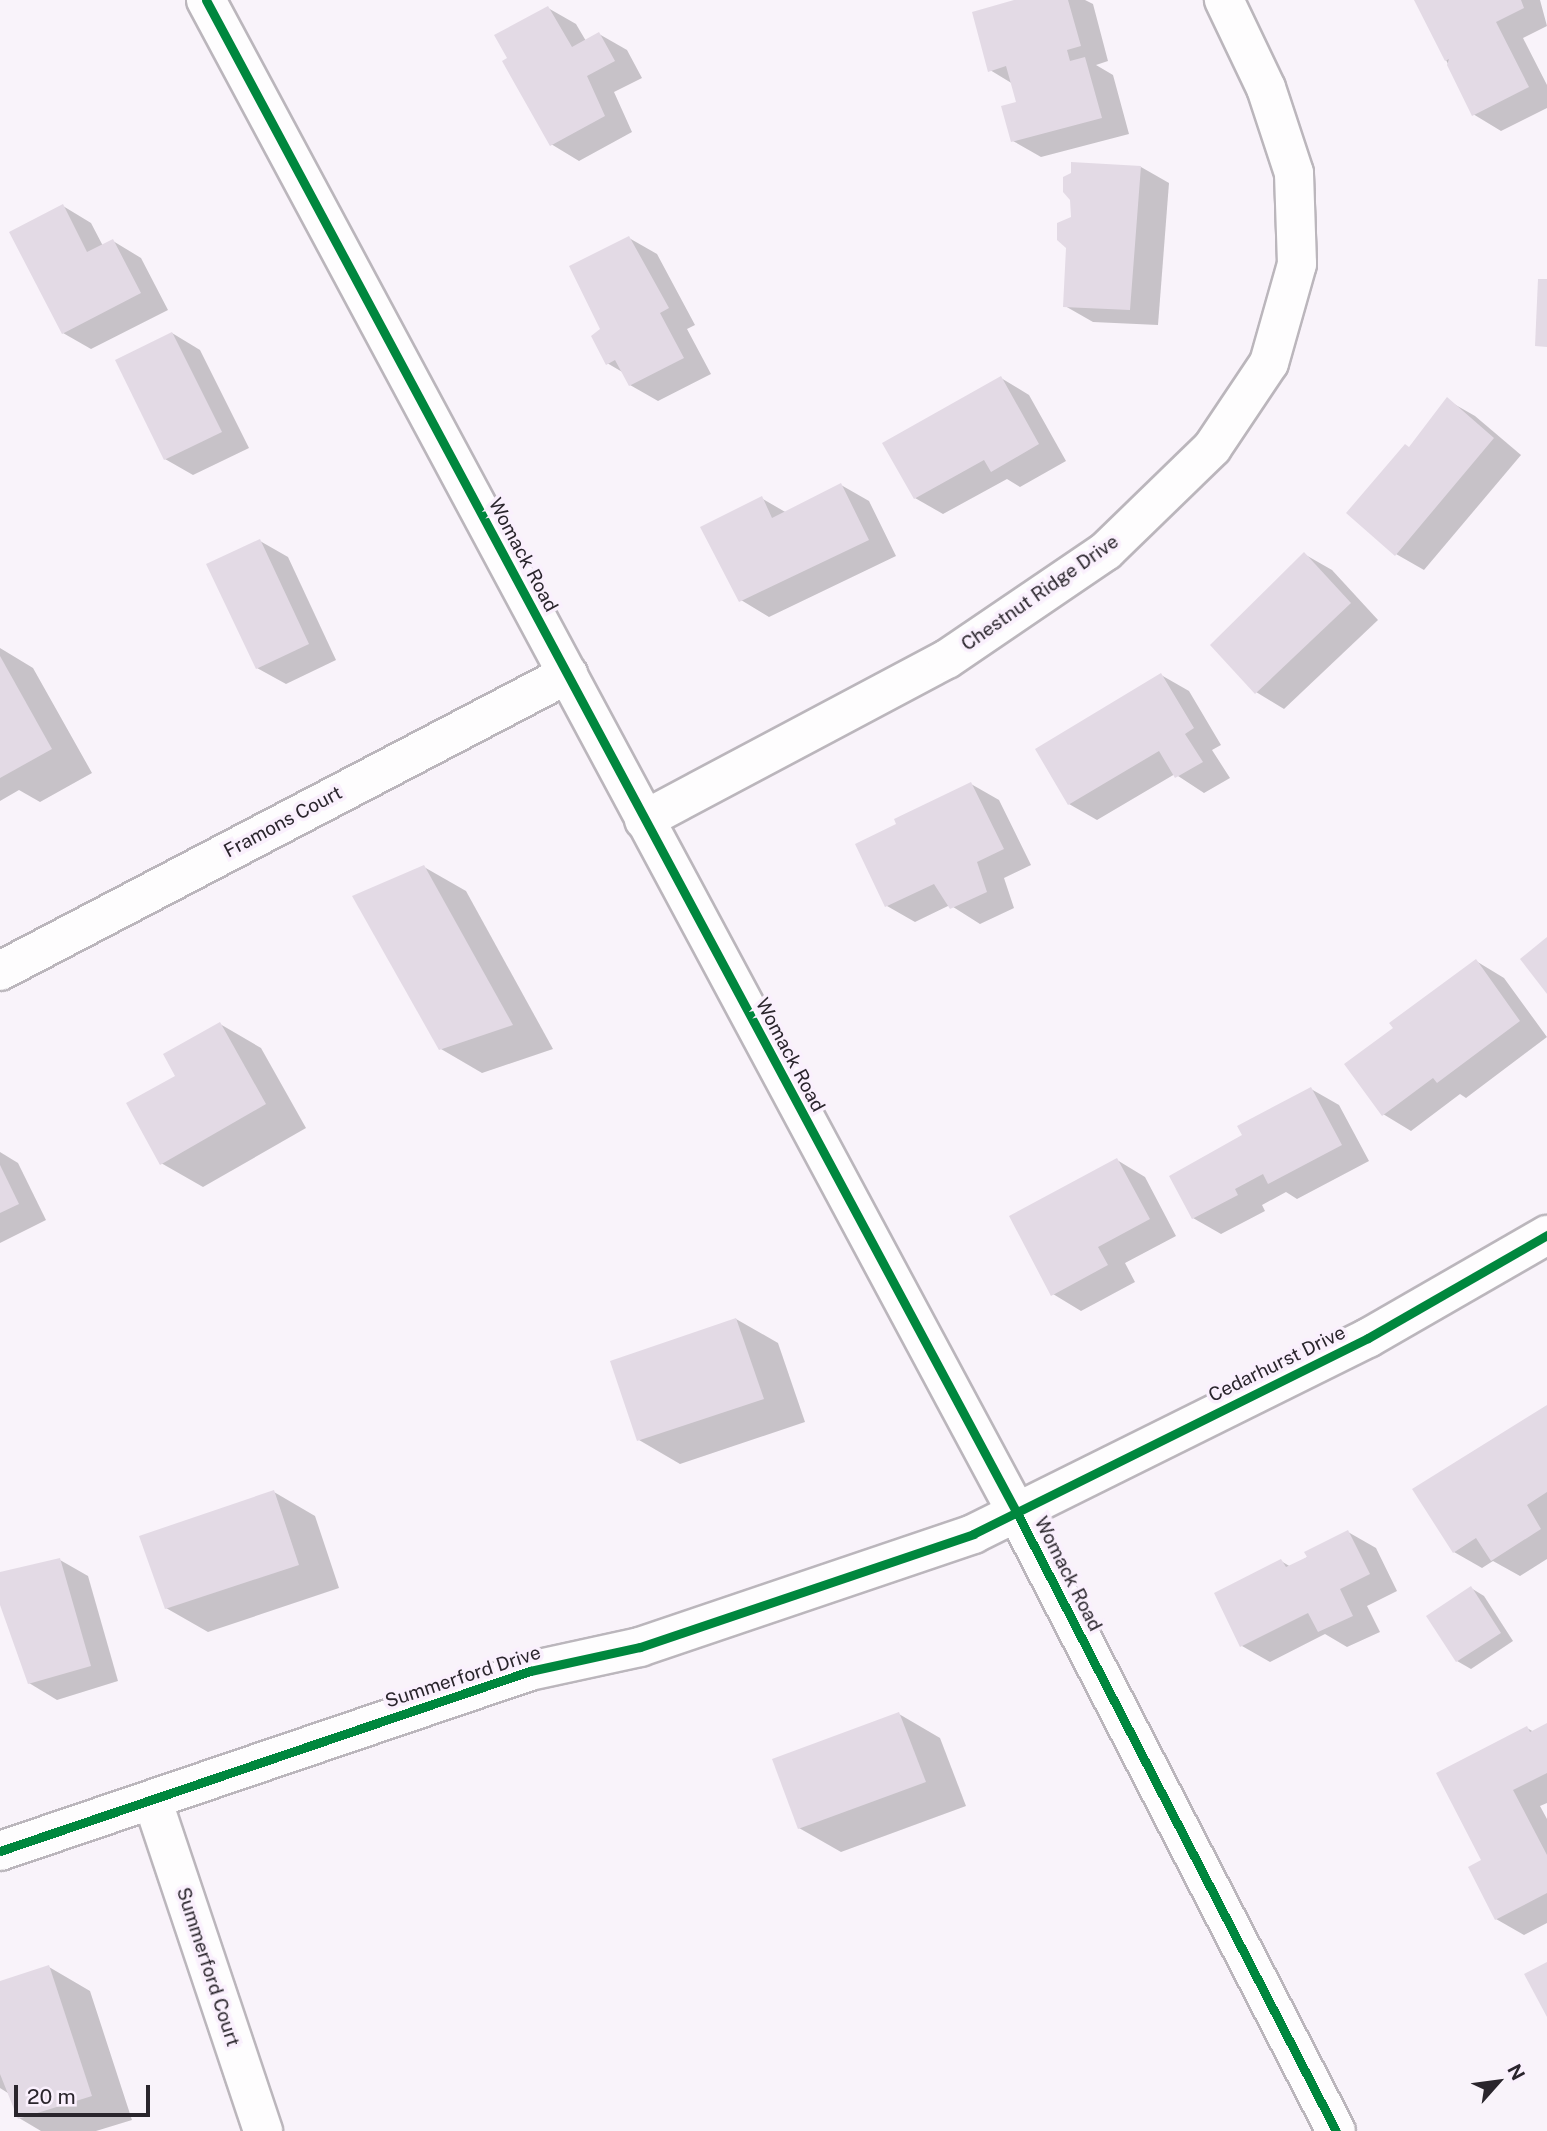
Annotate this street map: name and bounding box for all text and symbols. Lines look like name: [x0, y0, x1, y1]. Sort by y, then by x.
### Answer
street label: Womack Road: [484, 494, 562, 616]
street label: Chestnut Ridge Drive: [957, 530, 1123, 656]
street label: Framons Court: [220, 781, 346, 863]
street label: Womack Road: [751, 994, 829, 1116]
street label: Cedarhurst Drive: [1205, 1321, 1349, 1407]
street label: Womack Road: [1029, 1513, 1107, 1635]
street label: Summerford Drive: [382, 1641, 544, 1713]
street label: Summerford Court: [172, 1885, 244, 2049]
north arrow: [1463, 2047, 1533, 2117]
text: N: [1503, 2060, 1530, 2084]
scale bar: [18, 2072, 154, 2116]
text: 20 m: [27, 2084, 76, 2109]

